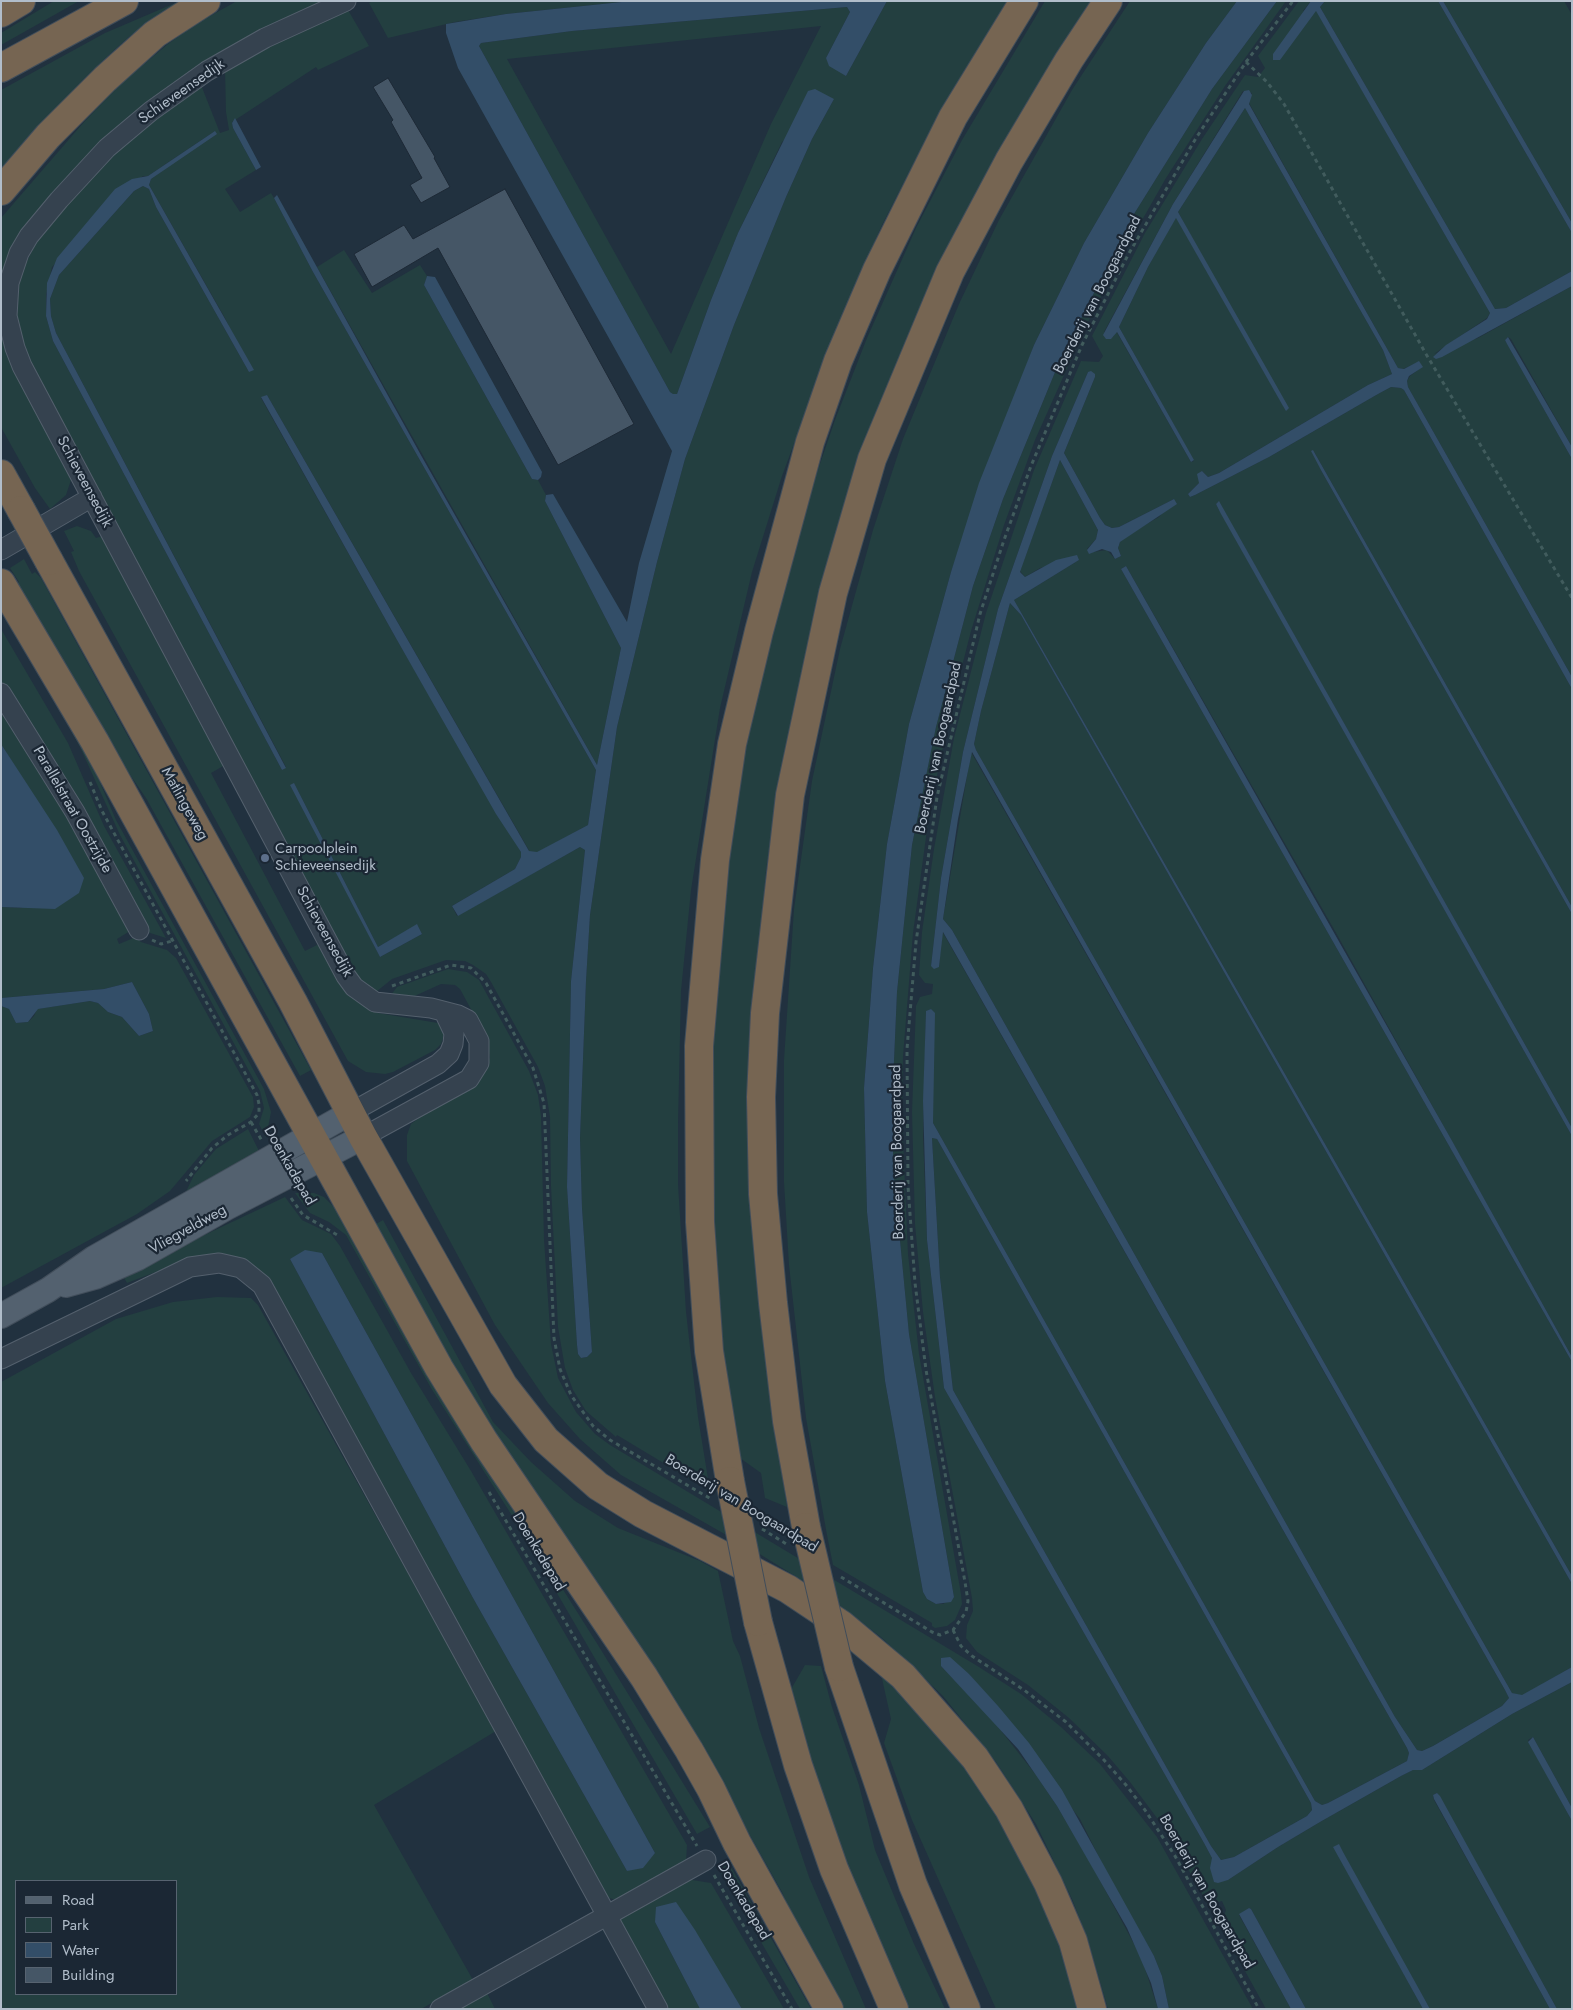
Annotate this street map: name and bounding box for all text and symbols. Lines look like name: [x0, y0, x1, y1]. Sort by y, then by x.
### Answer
street label: Schieveensedijk: [135, 56, 229, 128]
street label: Boerderij van Boogaardpad: [1050, 213, 1146, 377]
street label: Schieveensedijk: [52, 433, 116, 531]
street label: Boerderij van Boogaardpad: [912, 661, 966, 835]
street label: Parallelstraat Oostzijde: [28, 743, 116, 877]
street label: Matlingeweg: [157, 764, 211, 844]
place label: Carpoolplein Schieveensedijk: [275, 840, 376, 875]
marker: Carpoolplein Schieveensedijk: [259, 852, 271, 864]
street label: Schieveensedijk: [292, 883, 356, 981]
street label: Boerderij van Boogaardpad: [887, 1064, 909, 1240]
street label: Doenkadepad: [259, 1123, 319, 1209]
street label: Vliegveldweg: [146, 1201, 230, 1259]
street label: Boerderij van Boogaardpad: [661, 1451, 821, 1557]
street label: Doenkadepad: [508, 1509, 568, 1595]
street label: Boerderij van Boogaardpad: [1154, 1812, 1258, 1972]
street label: Doenkadepad: [713, 1858, 773, 1944]
legend: [15, 1880, 178, 1995]
text: Road: [62, 1889, 94, 1911]
text: Park: [62, 1914, 89, 1936]
text: Water: [62, 1939, 99, 1961]
text: Building: [62, 1964, 114, 1986]

